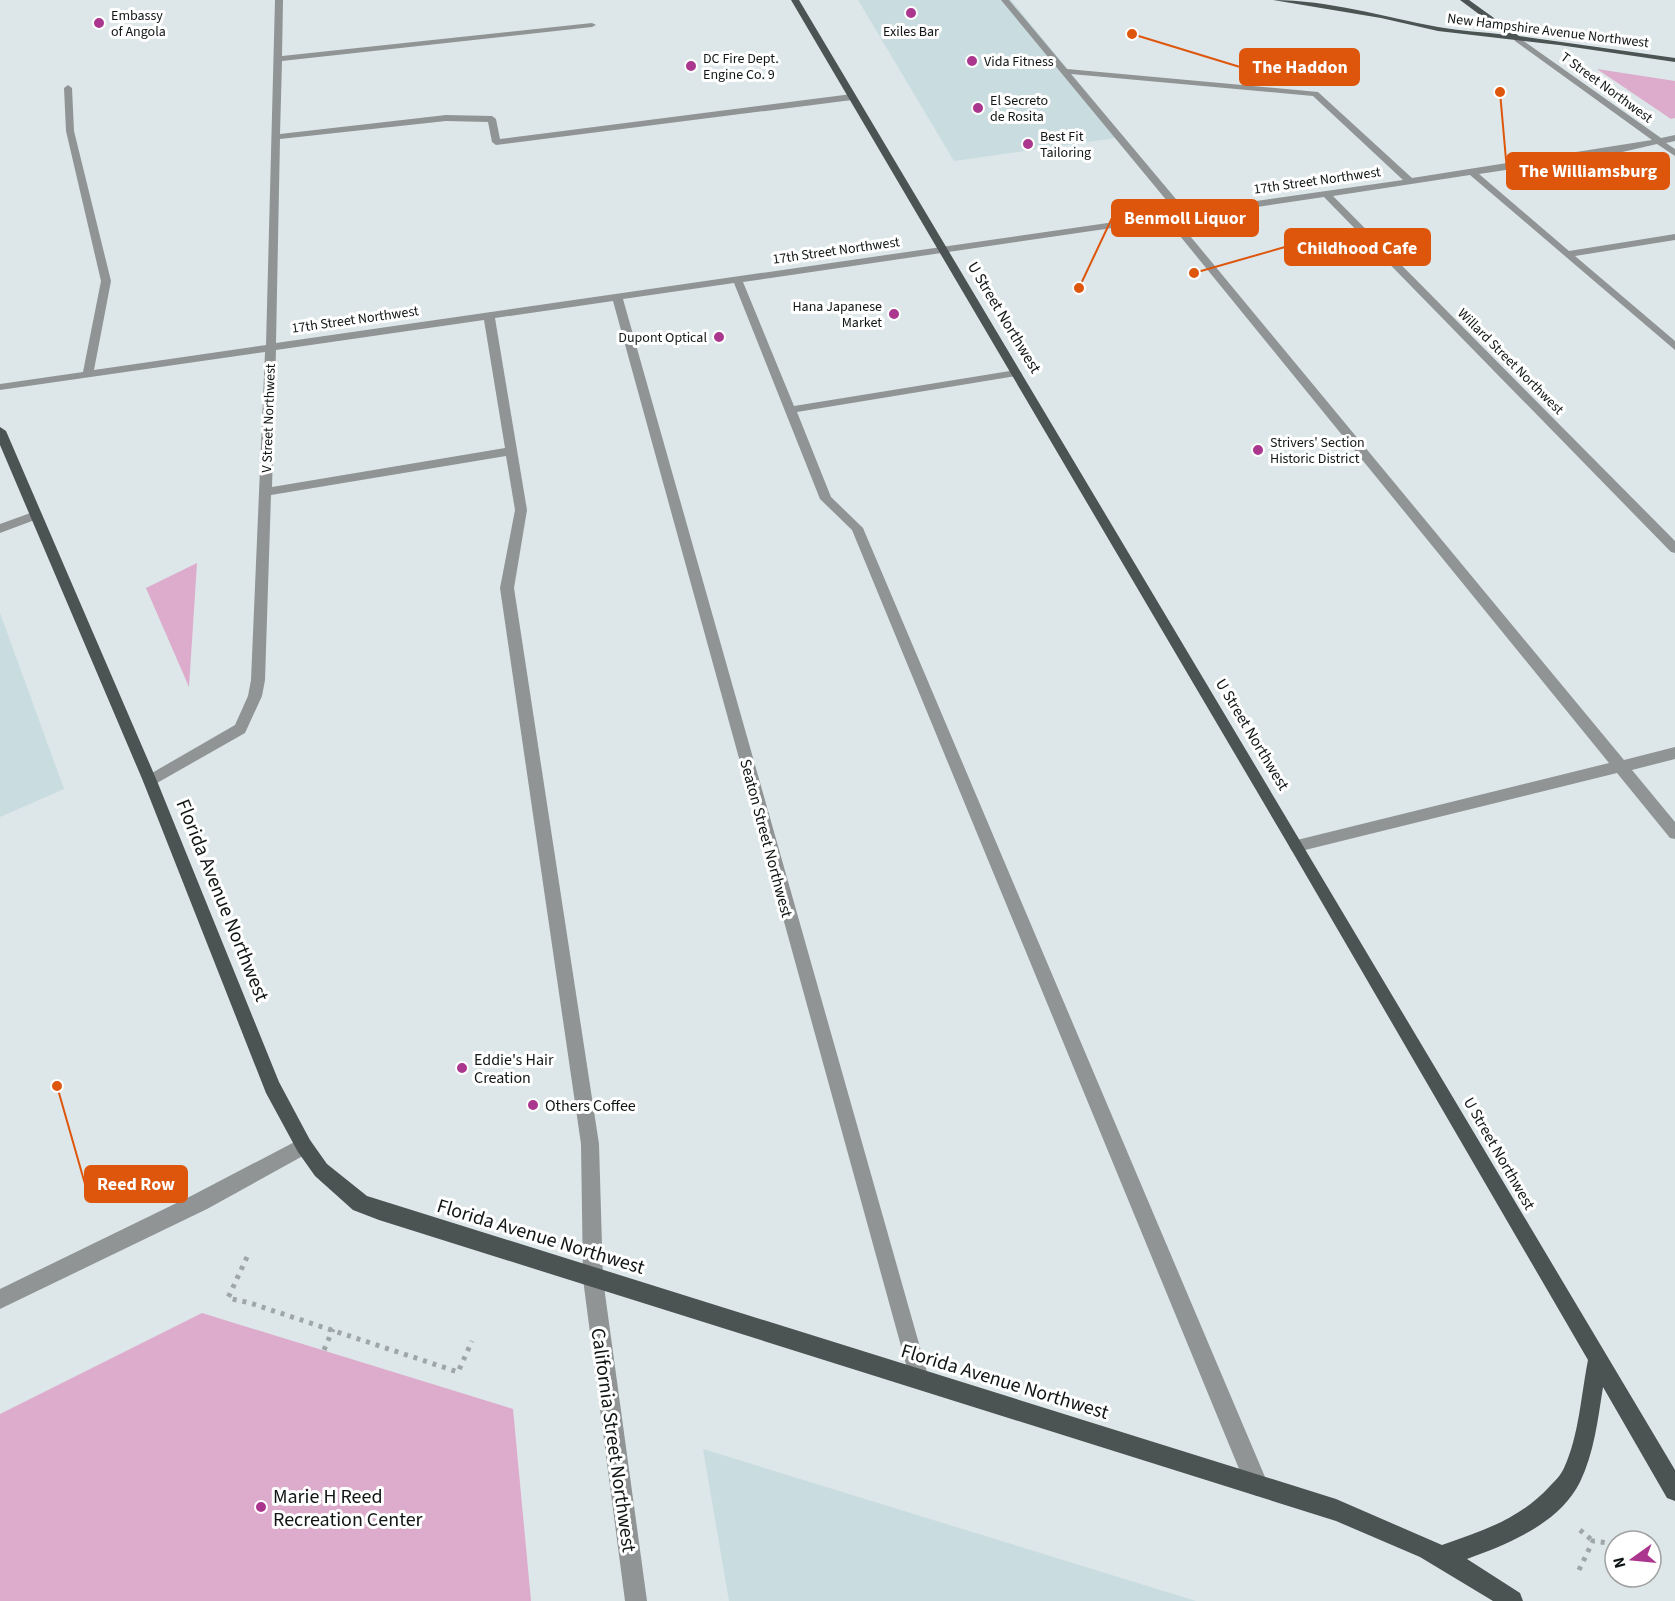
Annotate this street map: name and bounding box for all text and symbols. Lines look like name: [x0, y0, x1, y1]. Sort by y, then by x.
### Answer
place label: Embassy of Angola: [111, 6, 166, 42]
marker: Exiles Bar: [904, 6, 918, 20]
street label: New Hampshire Avenue Northwest: [1446, 9, 1650, 53]
marker: Embassy of Angola: [92, 16, 106, 30]
place label: Exiles Bar: [883, 22, 939, 42]
street label: T Street Northwest: [1556, 48, 1657, 128]
place label: DC Fire Dept. Engine Co. 9: [703, 49, 779, 85]
callout: The Haddon: [1240, 49, 1359, 85]
place label: Vida Fitness: [984, 52, 1054, 72]
marker: Vida Fitness: [965, 54, 979, 68]
text: The Haddon: [1252, 55, 1348, 80]
marker: DC Fire Dept. Engine Co. 9: [684, 59, 698, 73]
place label: El Secreto de Rosita: [990, 91, 1048, 127]
marker: El Secreto de Rosita: [971, 101, 985, 115]
place label: Best Fit Tailoring: [1040, 127, 1091, 163]
marker: Best Fit Tailoring: [1021, 137, 1035, 151]
callout: The Williamsburg: [1507, 153, 1669, 189]
text: The Williamsburg: [1519, 159, 1657, 184]
street label: 17th Street Northwest: [1252, 162, 1382, 200]
callout: Benmoll Liquor: [1112, 200, 1258, 236]
text: Benmoll Liquor: [1124, 206, 1247, 231]
callout: Childhood Cafe: [1285, 229, 1430, 265]
street label: 17th Street Northwest: [771, 232, 901, 270]
text: Childhood Cafe: [1297, 236, 1417, 261]
street label: U Street Northwest: [962, 258, 1046, 378]
place label: Hana Japanese Market: [792, 297, 882, 333]
street label: 17th Street Northwest: [290, 301, 420, 339]
street label: Willard Street Northwest: [1453, 304, 1568, 420]
marker: Hana Japanese Market: [887, 307, 901, 321]
place label: Dupont Optical: [618, 328, 707, 348]
marker: Dupont Optical: [712, 330, 726, 344]
street label: V Street Northwest: [257, 363, 281, 473]
place label: Strivers' Section Historic District: [1270, 433, 1365, 469]
marker: Strivers' Section Historic District: [1251, 443, 1265, 457]
street label: U Street Northwest: [1210, 675, 1294, 795]
street label: Seaton Street Northwest: [734, 757, 798, 920]
street label: Florida Avenue Northwest: [169, 795, 276, 1006]
place label: Eddie's Hair Creation: [474, 1049, 554, 1089]
marker: Eddie's Hair Creation: [455, 1061, 469, 1075]
street label: U Street Northwest: [1458, 1093, 1541, 1214]
place label: Others Coffee: [545, 1095, 636, 1117]
marker: Others Coffee: [526, 1098, 540, 1112]
callout: Reed Row: [85, 1166, 187, 1202]
text: Reed Row: [97, 1172, 175, 1197]
street label: Florida Avenue Northwest: [433, 1192, 648, 1282]
street label: California Street Northwest: [583, 1326, 643, 1554]
street label: Florida Avenue Northwest: [897, 1337, 1112, 1427]
place label: Marie H Reed Recreation Center: [273, 1483, 423, 1534]
marker: Marie H Reed Recreation Center: [254, 1500, 268, 1514]
north arrow: [1603, 1529, 1663, 1589]
text: N: [1607, 1555, 1631, 1571]

